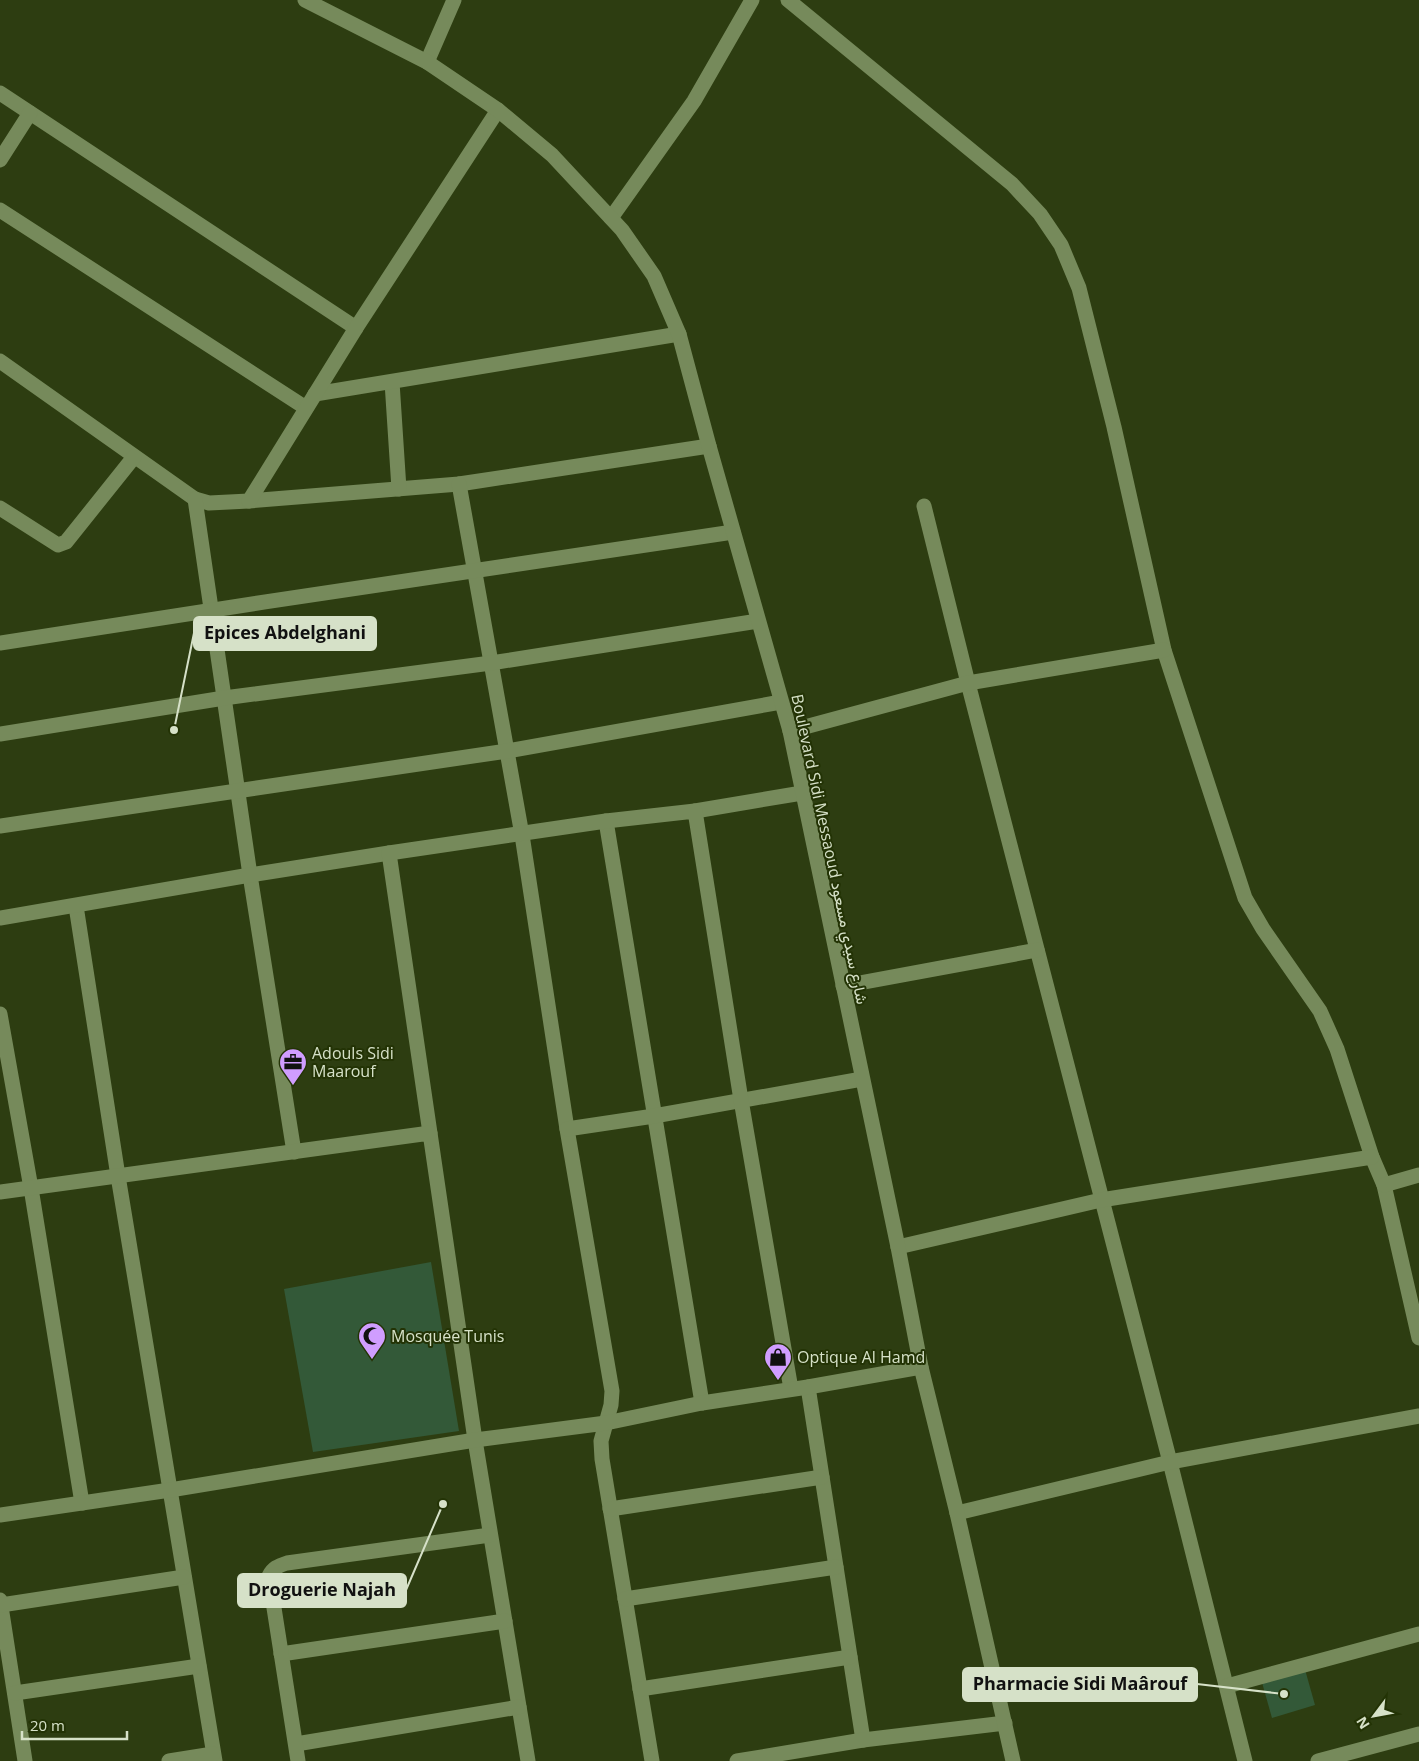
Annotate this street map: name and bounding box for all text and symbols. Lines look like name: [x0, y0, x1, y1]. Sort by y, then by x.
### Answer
callout: Epices Abdelghani: [194, 617, 376, 650]
text: Epices Abdelghani: [204, 620, 366, 644]
street label: Boulevard Sidi Messaoud شارع سيدي مسعود: [783, 692, 874, 1007]
place label: Adouls Sidi Maarouf: [312, 1042, 394, 1082]
office icon: Adouls Sidi Maarouf: [278, 1047, 308, 1086]
mosque icon: Mosquée Tunis: [357, 1321, 387, 1360]
place label: Mosquée Tunis: [391, 1325, 504, 1347]
shop icon: Optique Al Hamd: [763, 1342, 793, 1381]
place label: Optique Al Hamd: [797, 1346, 925, 1368]
callout: Droguerie Najah: [238, 1574, 406, 1607]
text: Droguerie Najah: [248, 1577, 396, 1601]
callout: Pharmacie Sidi Maârouf: [963, 1668, 1197, 1701]
text: Pharmacie Sidi Maârouf: [973, 1671, 1188, 1695]
north arrow: [1349, 1691, 1399, 1741]
scale bar: [22, 1708, 128, 1740]
text: N: [1351, 1713, 1374, 1733]
text: 20 m: [30, 1715, 65, 1735]

